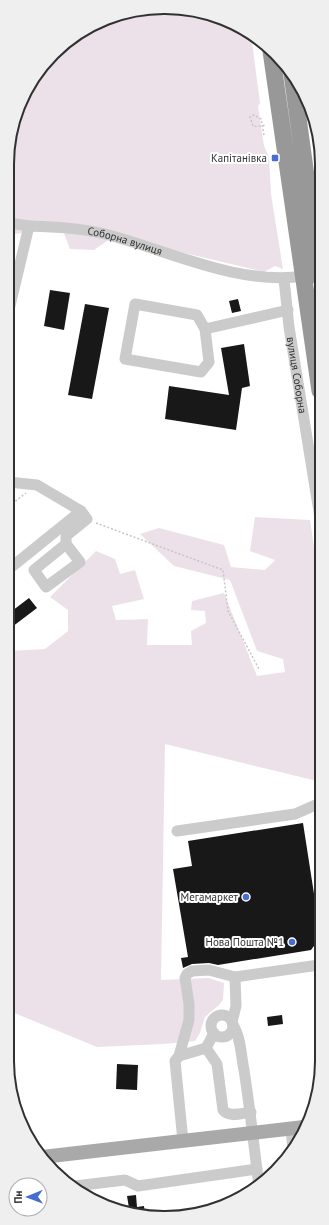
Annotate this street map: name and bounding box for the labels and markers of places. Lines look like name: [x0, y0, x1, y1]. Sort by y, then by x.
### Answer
place label: Капітанівка: [211, 151, 267, 165]
marker: Капітанівка: [270, 153, 280, 163]
place label: Мегамаркет: [181, 890, 239, 904]
marker: Мегамаркет: [241, 892, 251, 902]
place label: Нова Пошта №1: [206, 935, 284, 949]
marker: Нова Пошта №1: [287, 937, 297, 947]

